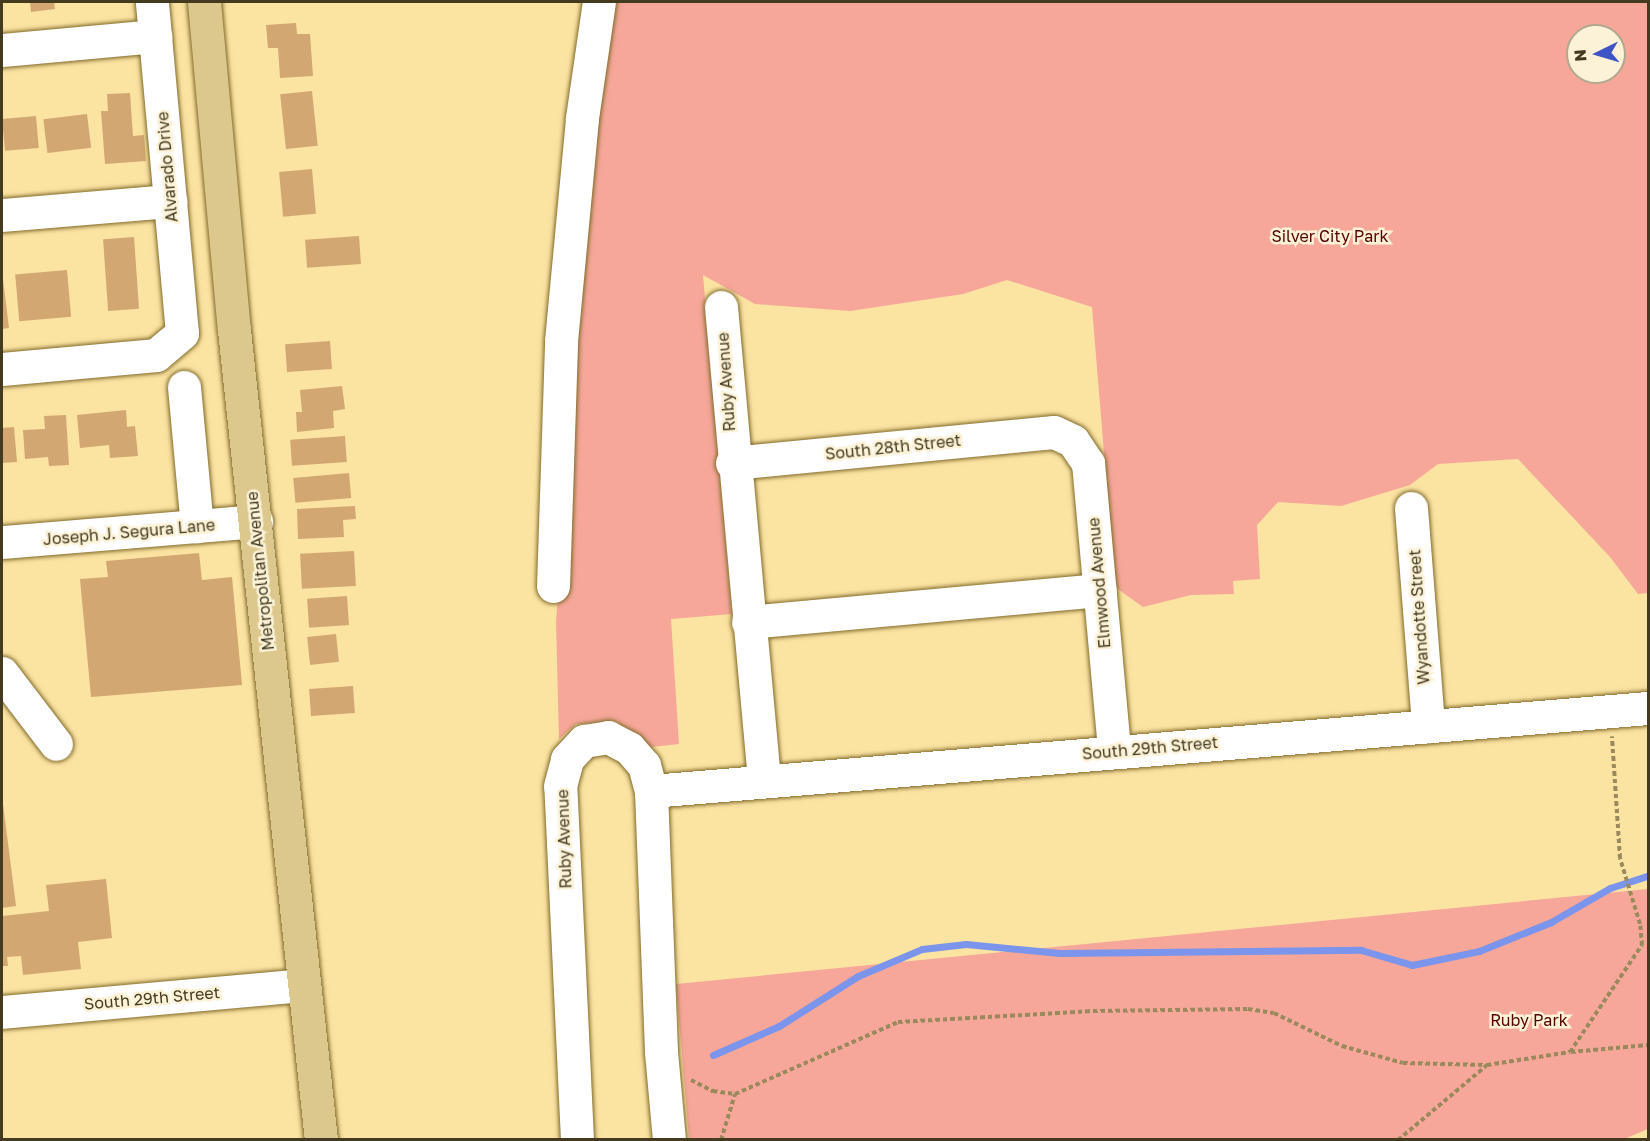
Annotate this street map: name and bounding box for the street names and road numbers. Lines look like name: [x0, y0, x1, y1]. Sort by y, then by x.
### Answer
street label: Alvarado Drive: [153, 111, 181, 223]
street label: Ruby Avenue: [713, 332, 739, 432]
street label: South 28th Street: [824, 430, 962, 464]
street label: Metropolitan Avenue: [242, 491, 278, 651]
street label: Joseph J. Segura Lane: [42, 515, 216, 549]
street label: Elmwood Avenue: [1084, 517, 1114, 649]
street label: Wyandotte Street: [1405, 549, 1433, 685]
street label: South 29th Street: [1081, 732, 1219, 764]
street label: Ruby Avenue: [553, 789, 575, 889]
street label: South 29th Street: [83, 982, 221, 1014]

